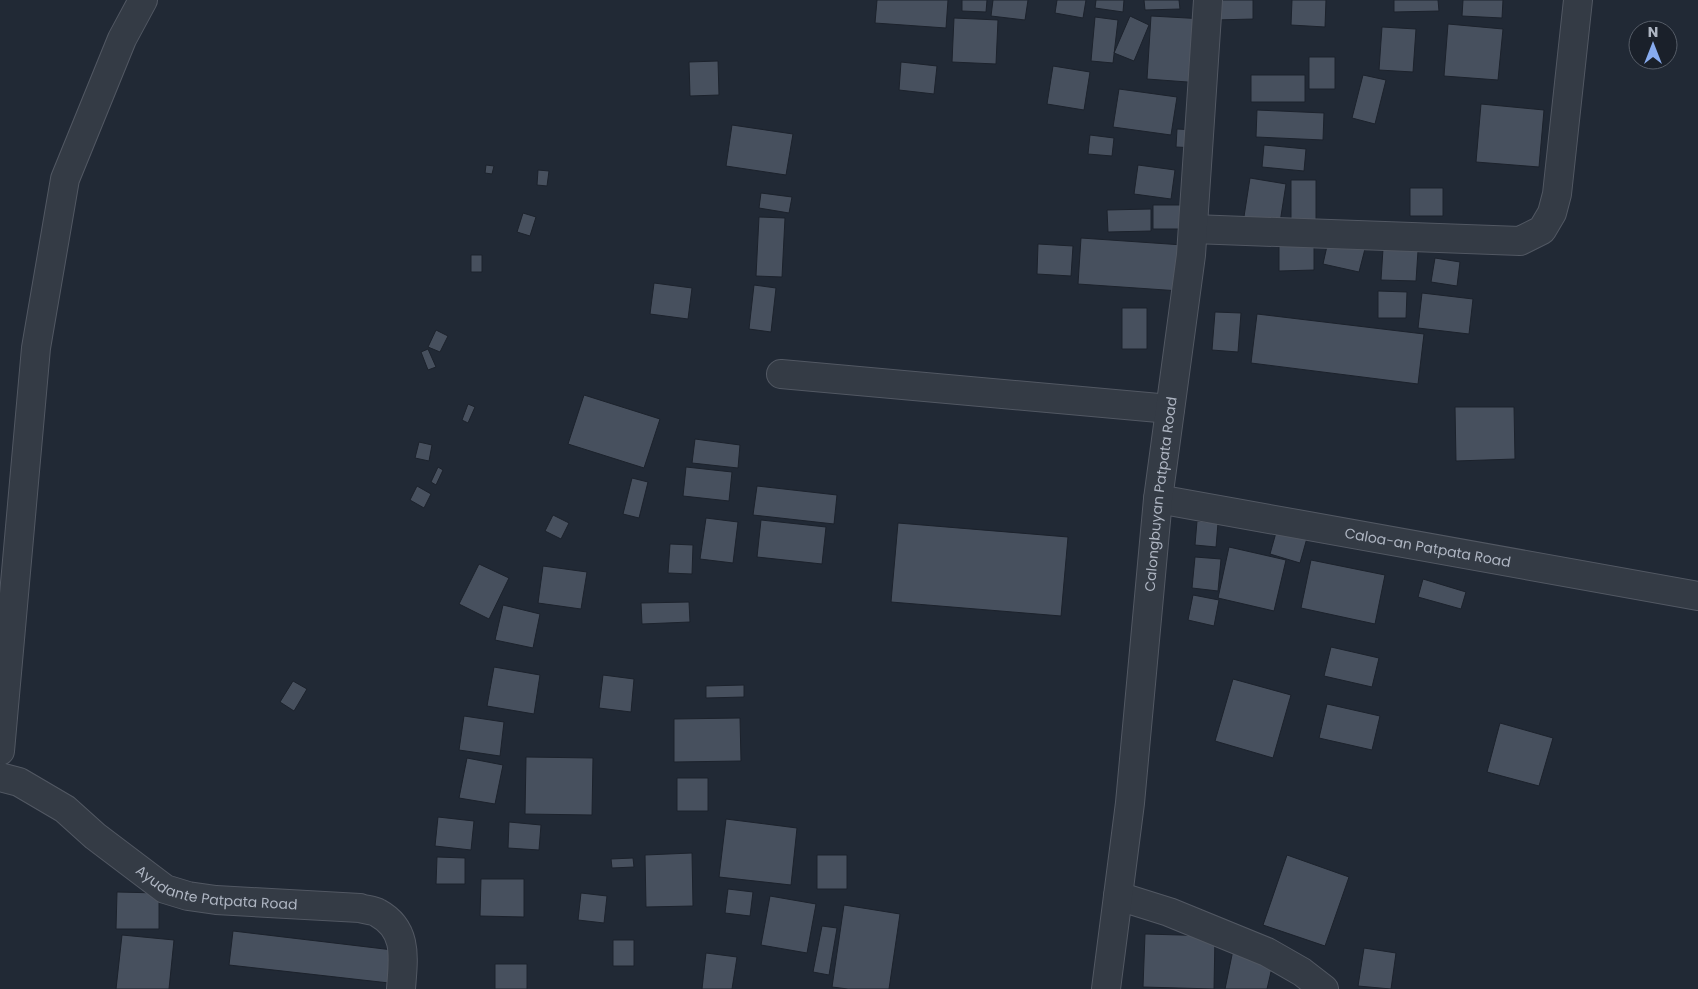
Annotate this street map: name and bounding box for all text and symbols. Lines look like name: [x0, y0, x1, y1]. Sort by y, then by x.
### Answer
north arrow: [1628, 20, 1678, 70]
text: N: [1648, 22, 1658, 42]
street label: Calongbuyan Patpata Road: [1140, 395, 1182, 592]
street label: Caloa-an Patpata Road: [1343, 523, 1512, 572]
street label: Ayudante Patpata Road: [132, 860, 298, 915]

